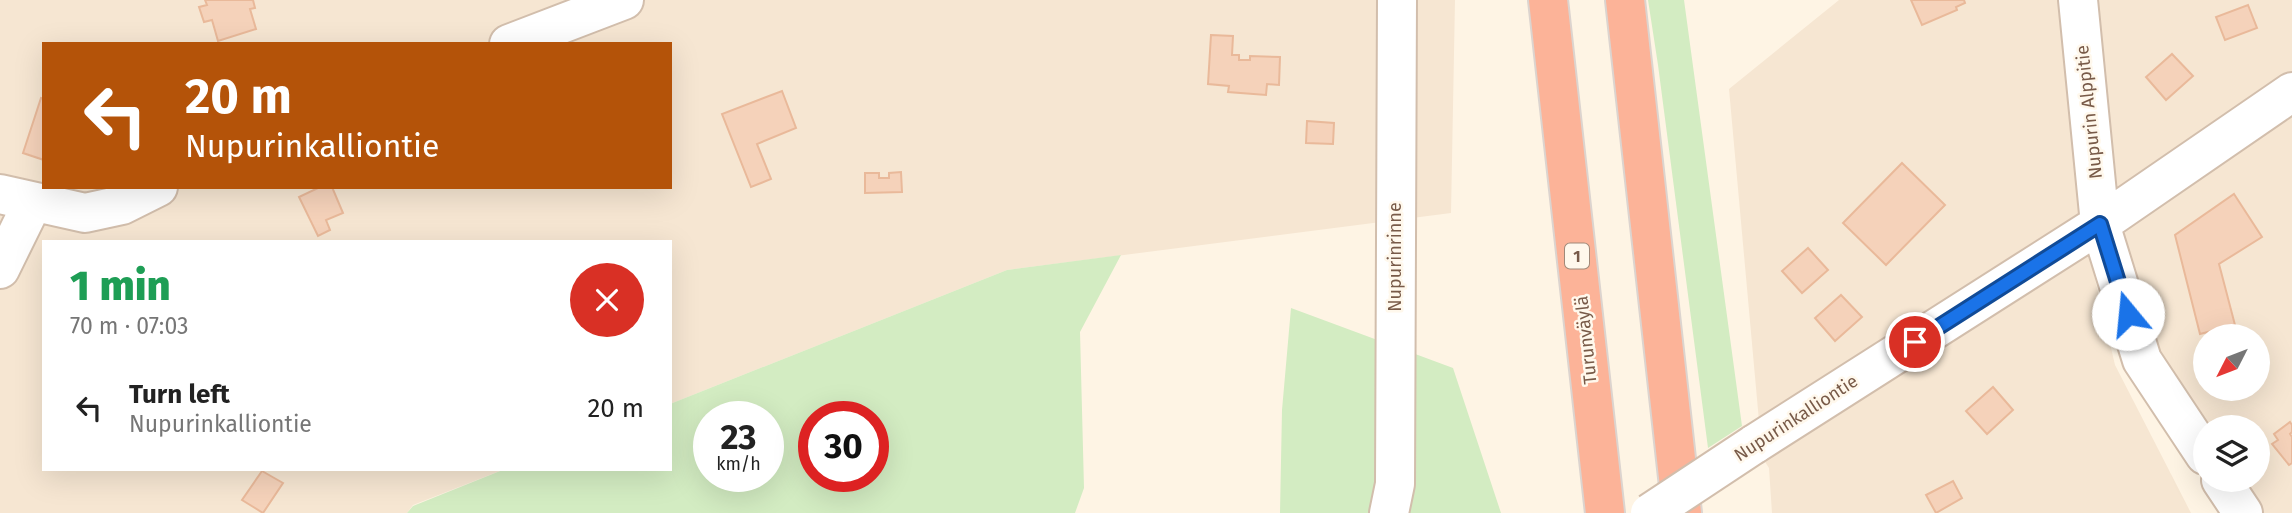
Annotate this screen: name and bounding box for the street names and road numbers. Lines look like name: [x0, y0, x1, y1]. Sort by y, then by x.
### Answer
street label: Nupurin Alppitie: [2071, 44, 2107, 180]
street label: Nupurinrinne: [1384, 202, 1406, 312]
road number: 1: [1565, 244, 1589, 268]
street label: Turunväylä: [1570, 295, 1602, 385]
street label: Nupurinkalliontie: [1730, 370, 1862, 466]

